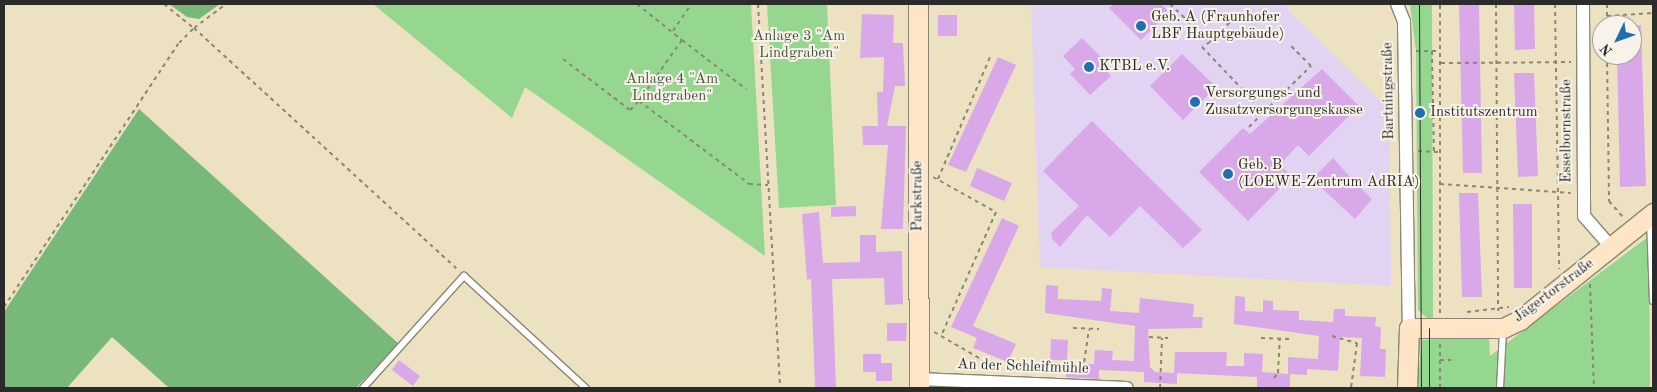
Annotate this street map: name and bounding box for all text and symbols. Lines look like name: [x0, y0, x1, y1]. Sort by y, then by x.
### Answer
place label: Geb. A (Fraunhofer LBF Hauptgebäude): [1151, 8, 1284, 43]
north arrow: [1592, 15, 1642, 65]
marker: Geb. A (Fraunhofer LBF Hauptgebäude): [1135, 20, 1147, 32]
park label: Anlage 3 "Am Lindgraben": [753, 27, 845, 62]
text: N: [1598, 41, 1615, 58]
street label: Bartningstraße: [1379, 42, 1399, 140]
place label: KTBL e.V.: [1099, 58, 1170, 76]
marker: KTBL e.V.: [1083, 61, 1095, 73]
park label: Anlage 4 "Am Lindgraben": [626, 70, 718, 105]
street label: Esselbornstraße: [1558, 79, 1576, 183]
place label: Versorgungs- und Zusatzversorgungskasse: [1205, 84, 1363, 119]
marker: Versorgungs- und Zusatzversorgungskasse: [1189, 96, 1201, 108]
place label: Institutszentrum: [1430, 104, 1538, 122]
marker: Institutszentrum: [1414, 107, 1426, 119]
place label: Geb. B (LOEWE-Zentrum AdRIA): [1238, 156, 1420, 191]
street label: Parkstraße: [909, 160, 927, 232]
marker: Geb. B (LOEWE-Zentrum AdRIA): [1222, 168, 1234, 180]
street label: Jägertorstraße: [1510, 255, 1598, 327]
street label: An der Schleifmühle: [957, 356, 1089, 378]

